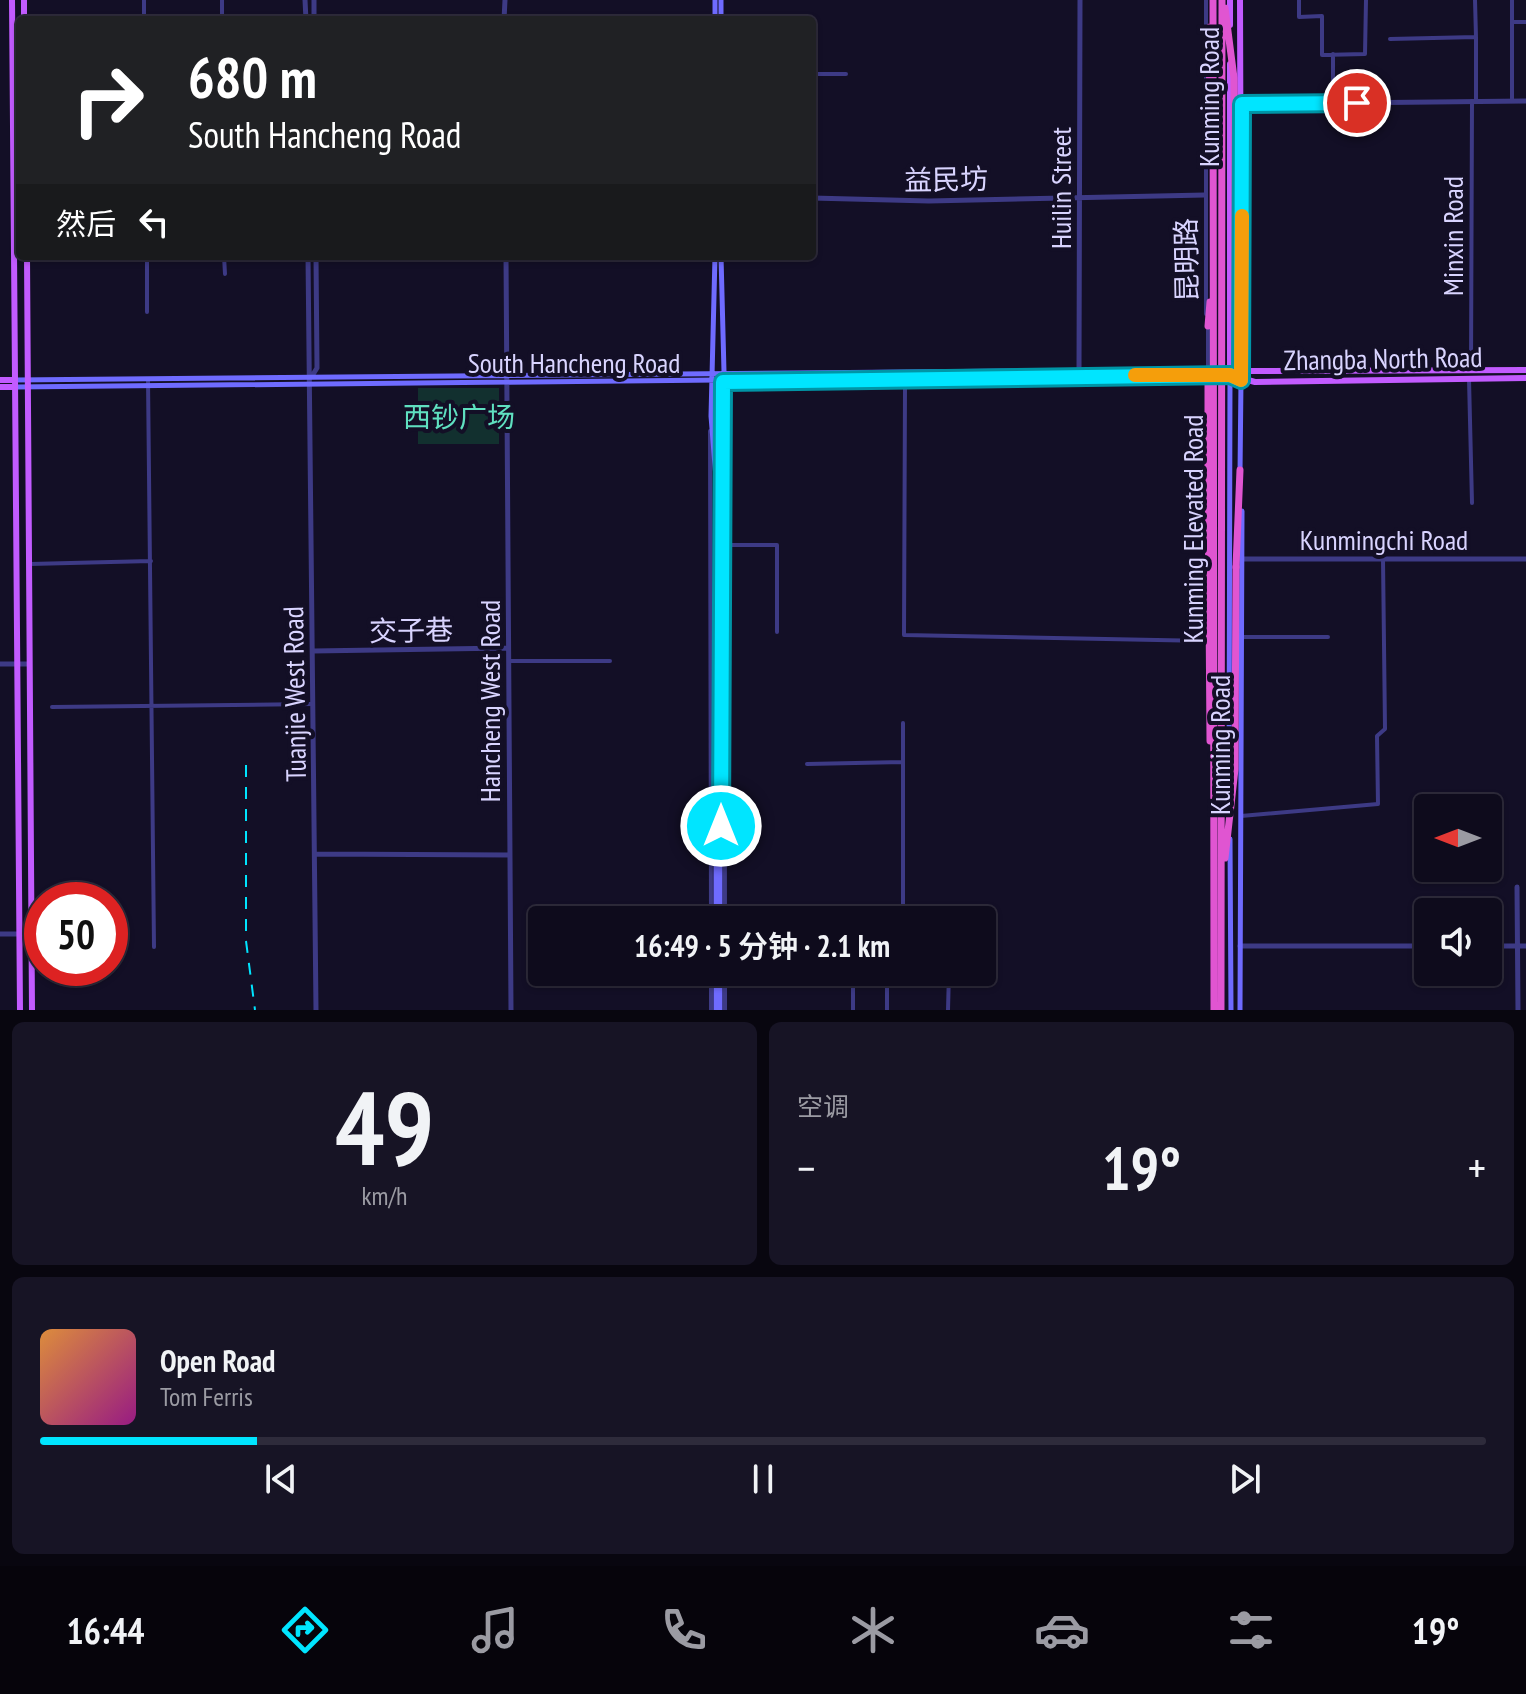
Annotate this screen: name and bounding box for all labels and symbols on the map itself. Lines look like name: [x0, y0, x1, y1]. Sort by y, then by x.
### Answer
street label: Kunming Road: [1190, 27, 1227, 167]
pin: [1323, 69, 1391, 137]
street label: Huilin Street: [1042, 127, 1079, 249]
street label: 益民坊: [904, 160, 988, 198]
street label: Minxin Road: [1434, 176, 1471, 296]
street label: 昆明路: [1167, 218, 1205, 302]
street label: Zhangba North Road: [1283, 338, 1483, 378]
street label: South Hancheng Road: [468, 344, 680, 381]
park label: 西钞广场: [403, 398, 515, 435]
street label: Kunming Elevated Road: [1174, 415, 1211, 643]
street label: Kunmingchi Road: [1300, 521, 1468, 558]
street label: Hancheng West Road: [471, 600, 508, 802]
street label: Tuanjie West Road: [274, 606, 314, 782]
street label: 交子巷: [369, 611, 453, 649]
street label: Kunming Road: [1201, 675, 1238, 815]
position arrow: [679, 784, 763, 868]
north arrow: [1414, 794, 1502, 882]
speed limit sign: 50: [24, 882, 128, 986]

